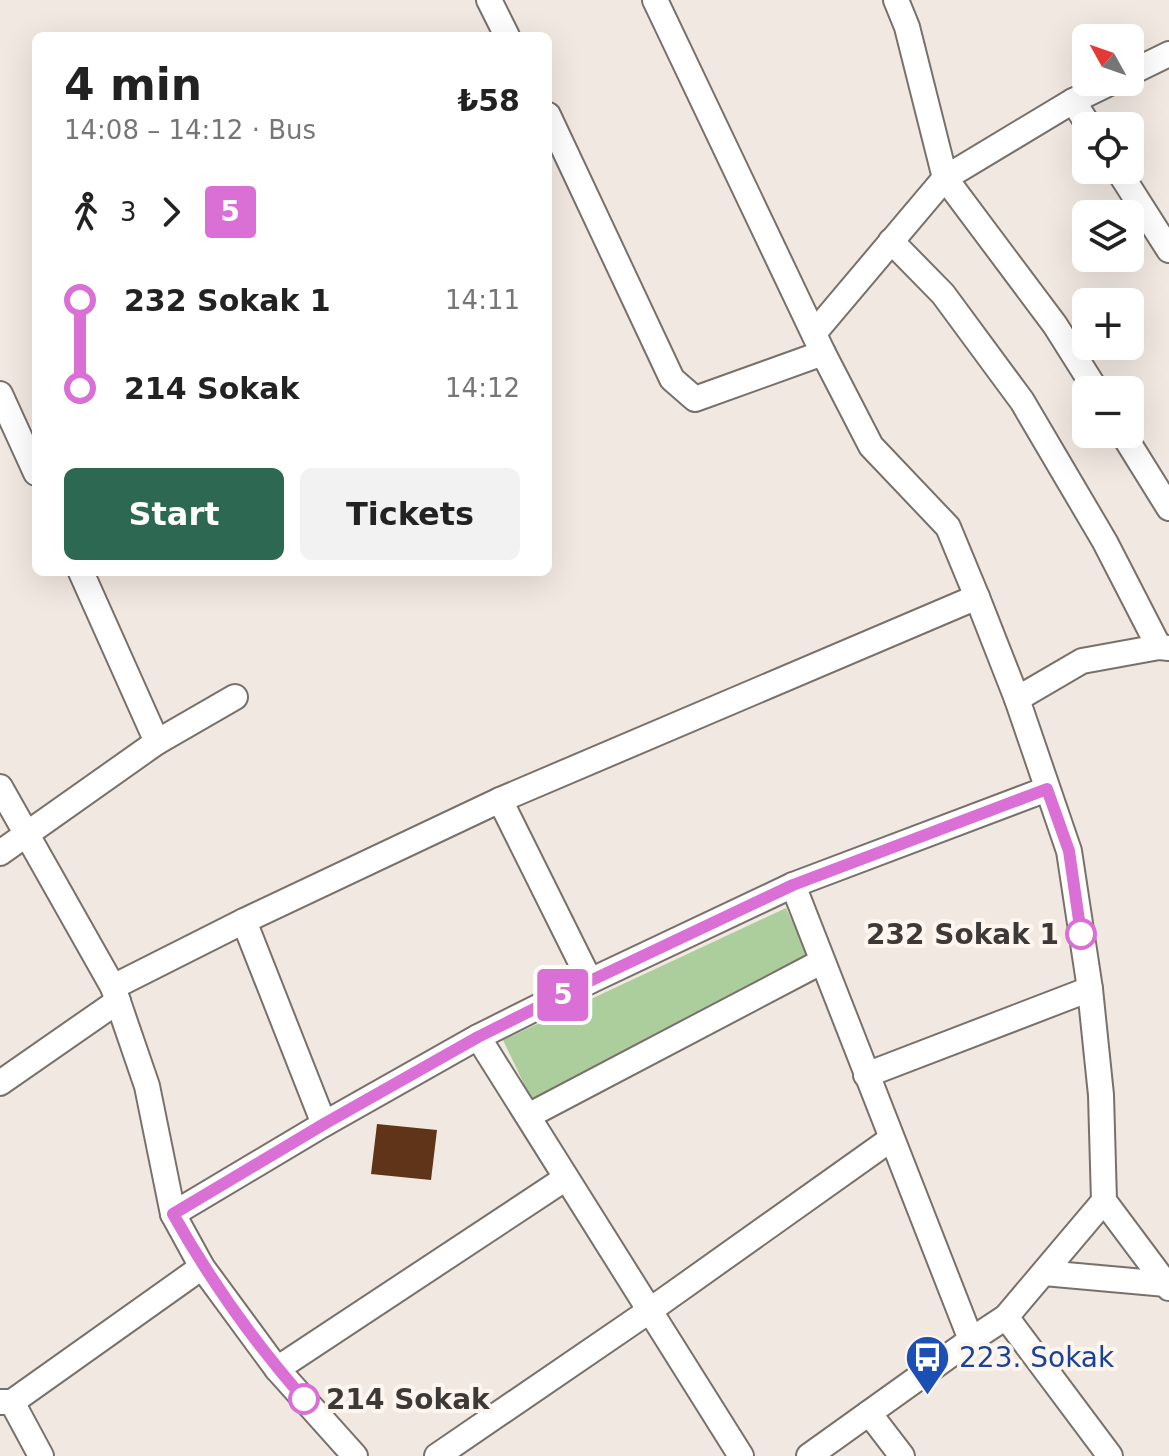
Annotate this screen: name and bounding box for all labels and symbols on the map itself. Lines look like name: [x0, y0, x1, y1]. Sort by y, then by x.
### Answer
north arrow: [1072, 24, 1144, 96]
place label: 232 Sokak 1: [866, 918, 1059, 951]
marker: 232 Sokak 1: [1066, 919, 1096, 949]
line badge: 5: [537, 969, 589, 1021]
bus stop icon: 223. Sokak: [904, 1333, 952, 1396]
place label: 223. Sokak: [959, 1341, 1115, 1374]
place label: 214 Sokak: [326, 1383, 491, 1416]
marker: 214 Sokak: [289, 1384, 319, 1414]

